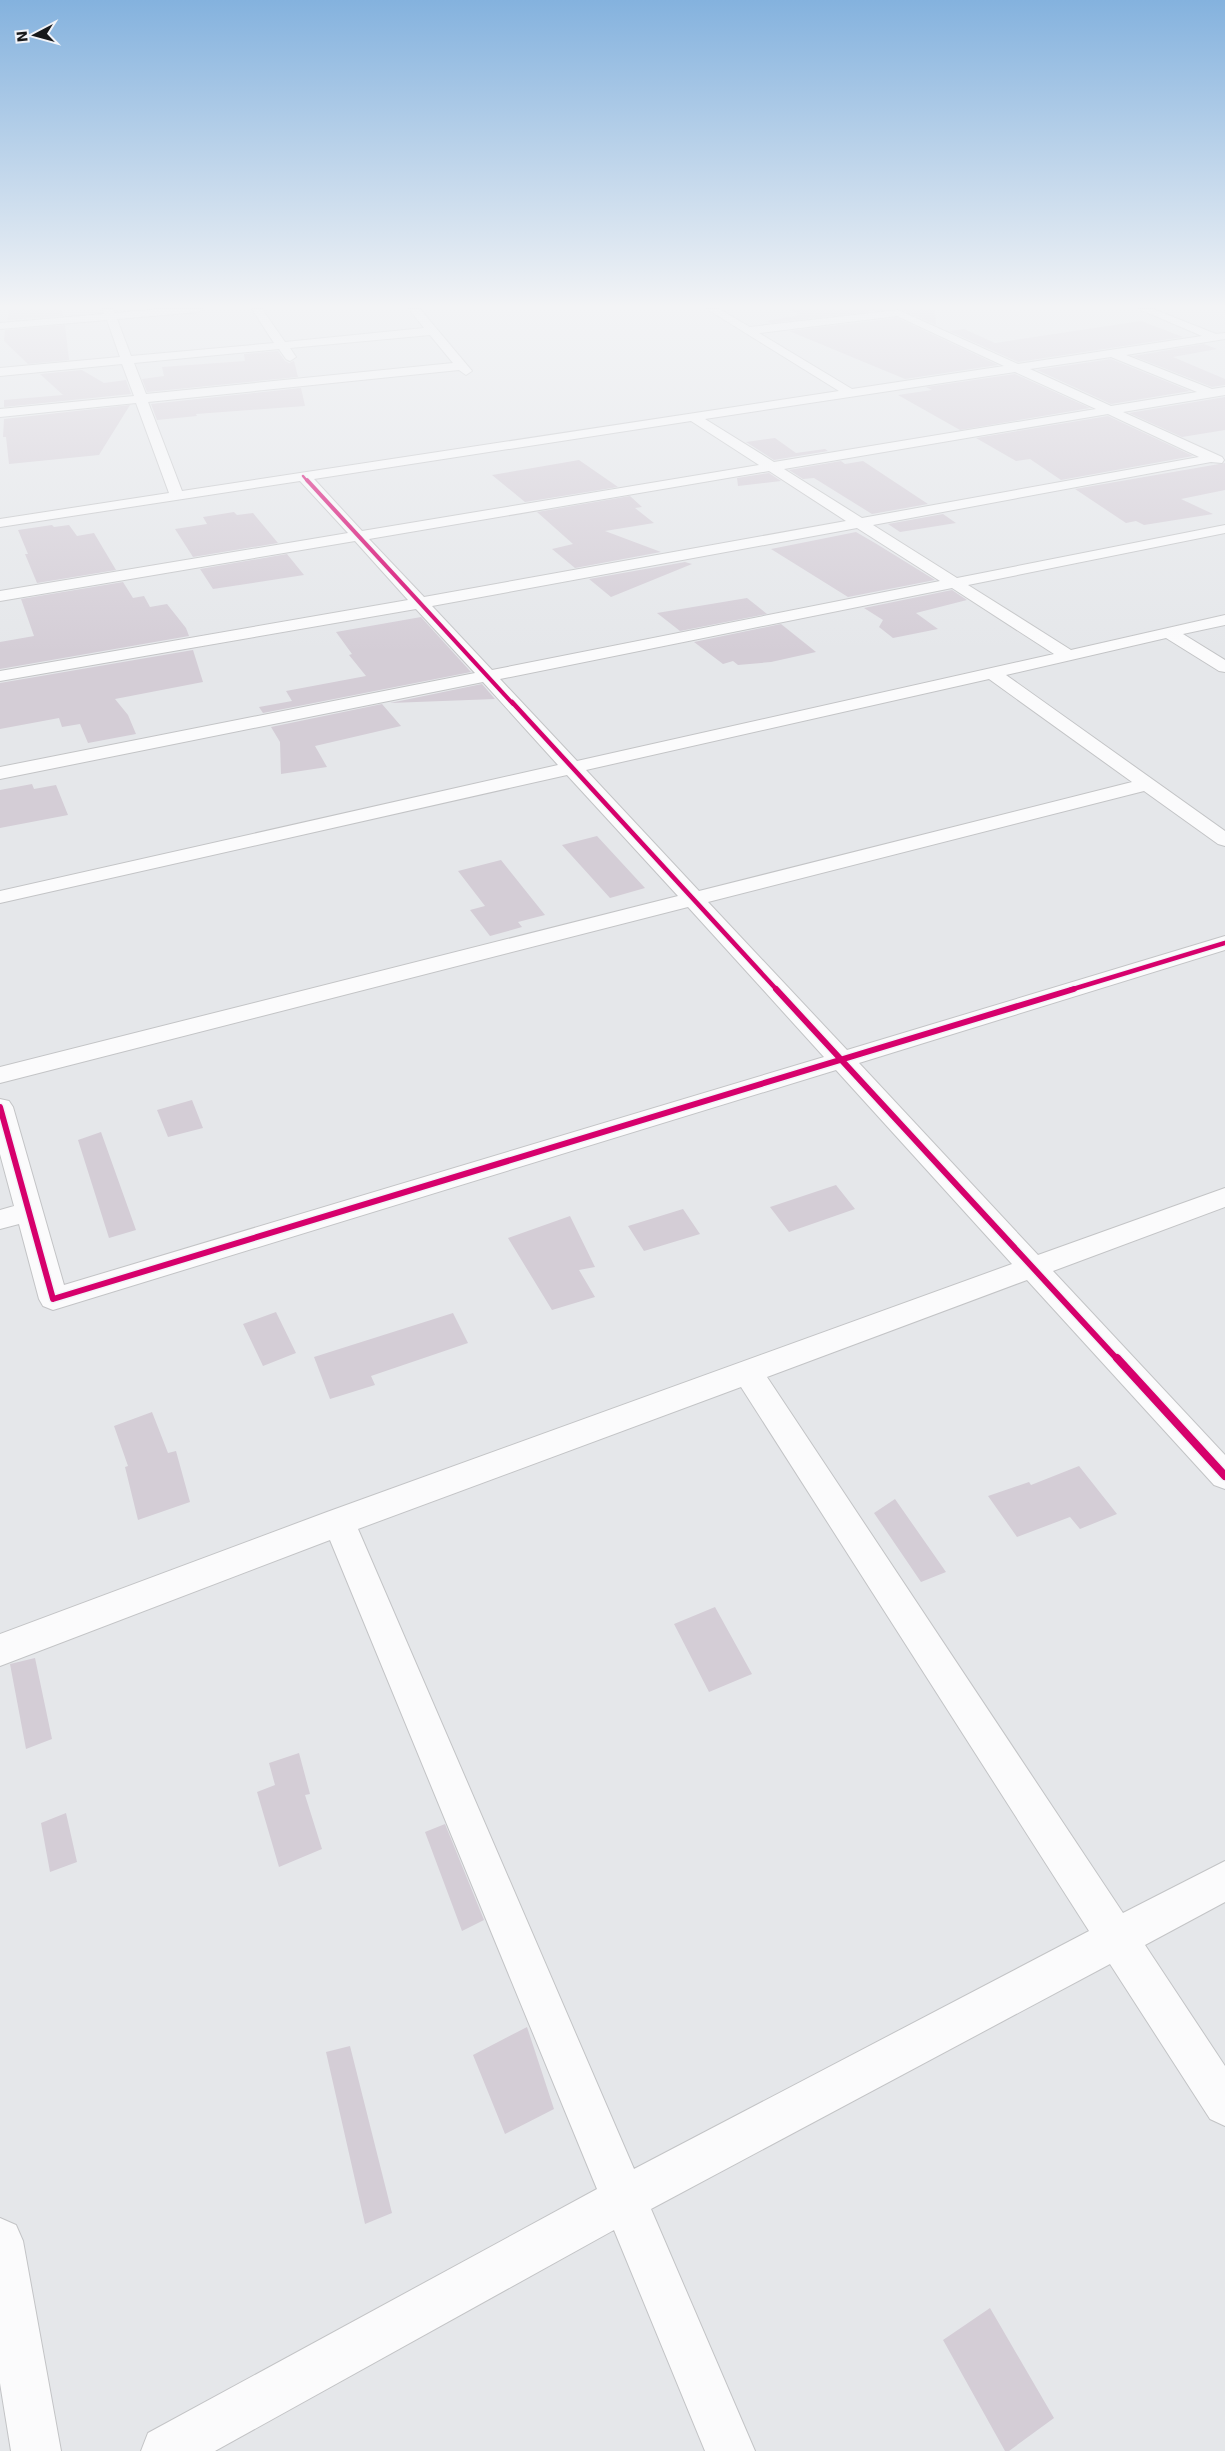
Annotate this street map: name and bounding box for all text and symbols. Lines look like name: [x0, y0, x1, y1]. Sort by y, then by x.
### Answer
north arrow: [10, 10, 60, 60]
text: N: [14, 30, 31, 43]

